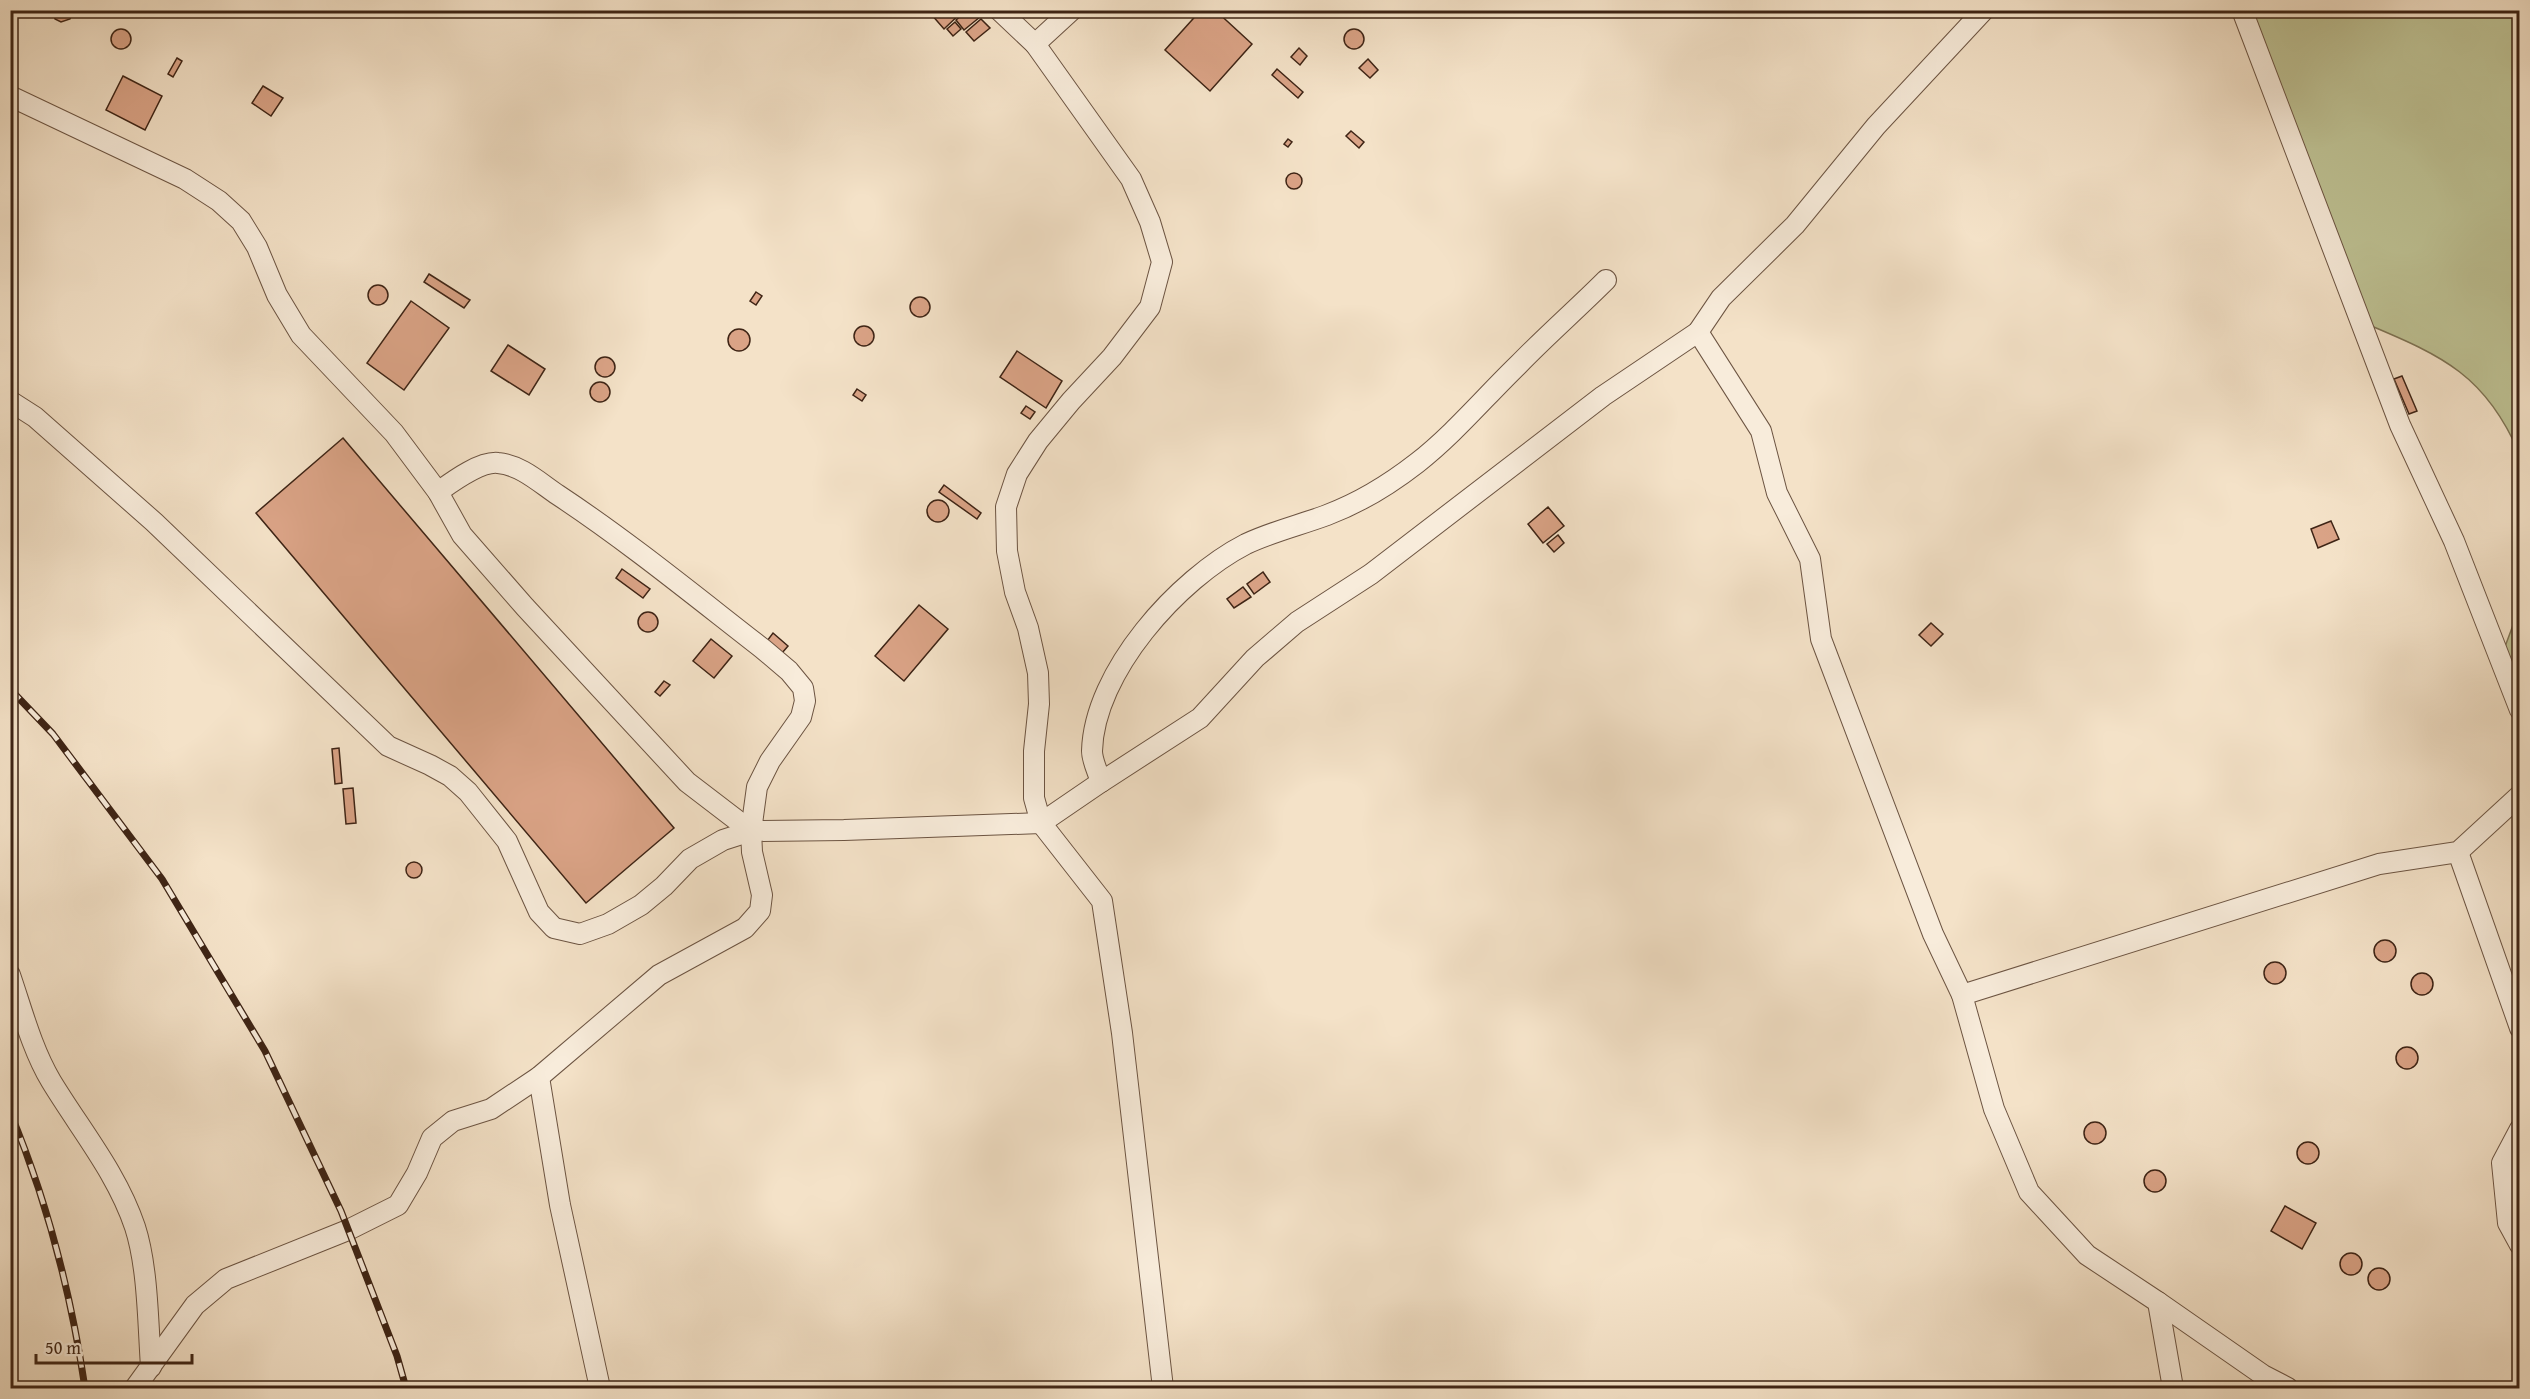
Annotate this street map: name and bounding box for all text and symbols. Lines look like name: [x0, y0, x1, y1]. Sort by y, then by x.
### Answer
scale bar: [36, 1327, 192, 1365]
text: 50 m: [45, 1334, 81, 1361]

